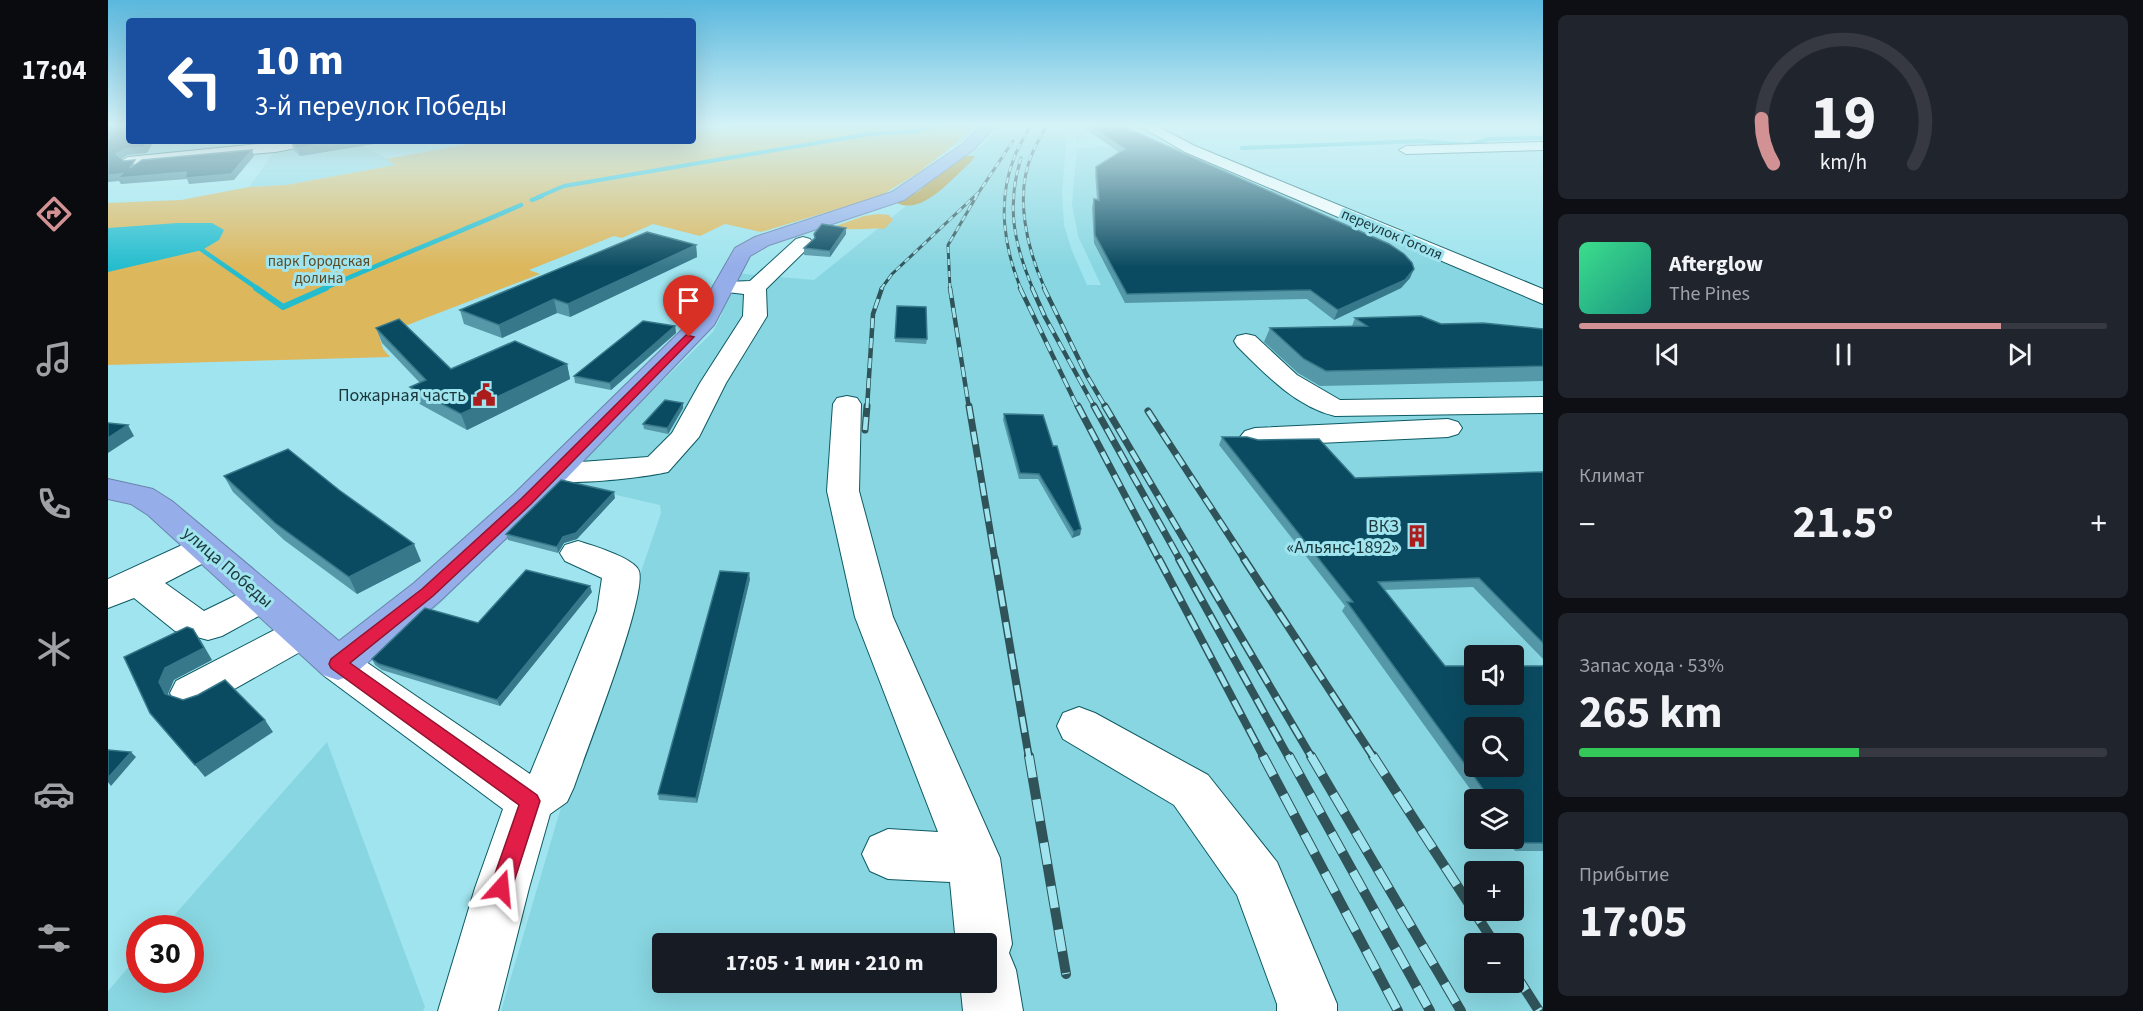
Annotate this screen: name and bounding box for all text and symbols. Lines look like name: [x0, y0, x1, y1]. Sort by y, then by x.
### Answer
text: 10 m: [255, 31, 344, 91]
icon: left: [156, 42, 234, 120]
text: 17:04: [21, 51, 87, 90]
text: 19: [1810, 74, 1876, 163]
text: 3-й переулок Победы: [255, 87, 507, 126]
text: km/h: [1819, 147, 1867, 178]
icon: directions: [33, 193, 75, 235]
street label: переулок Гоголя: [1338, 204, 1446, 265]
text: Afterglow: [1669, 248, 1763, 280]
park label: парк Городская долина: [268, 251, 370, 289]
pin: [663, 275, 714, 337]
text: The Pines: [1669, 280, 1750, 308]
icon: arrive: [672, 284, 705, 317]
icon: music: [33, 338, 75, 380]
icon: previous: [1651, 338, 1684, 371]
icon: pause: [1827, 338, 1860, 371]
icon: next: [2003, 338, 2036, 371]
public building icon: Пожарная часть: [471, 382, 497, 408]
place label: Пожарная часть: [338, 383, 466, 408]
text: Климат: [1579, 462, 1645, 490]
icon: phone: [33, 483, 75, 525]
text: 21.5°: [1792, 491, 1894, 555]
text: −: [1579, 501, 1595, 548]
text: +: [2091, 501, 2107, 548]
place label: ВКЗ «Альянс-1892»: [1287, 514, 1399, 560]
street label: улица Победы: [177, 521, 278, 614]
building icon: ВКЗ «Альянс-1892»: [1404, 523, 1430, 549]
icon: climate: [33, 628, 75, 670]
map controls: [1464, 645, 1524, 993]
button: sound: [1464, 645, 1524, 705]
text: Запас хода · 53%: [1579, 652, 1724, 680]
text: 265 km: [1579, 681, 1723, 745]
button: search: [1464, 717, 1524, 777]
icon: car: [33, 773, 75, 815]
button: layers: [1464, 789, 1524, 849]
position arrow: [469, 856, 533, 920]
button: +: [1464, 861, 1524, 921]
text: Прибытие: [1579, 861, 1669, 889]
text: 17:05: [1579, 890, 1688, 954]
speed limit sign: 30: [126, 915, 204, 993]
icon: filters: [33, 917, 75, 959]
button: −: [1464, 933, 1524, 993]
text: 17:05 · 1 мин · 210 m: [725, 947, 924, 979]

